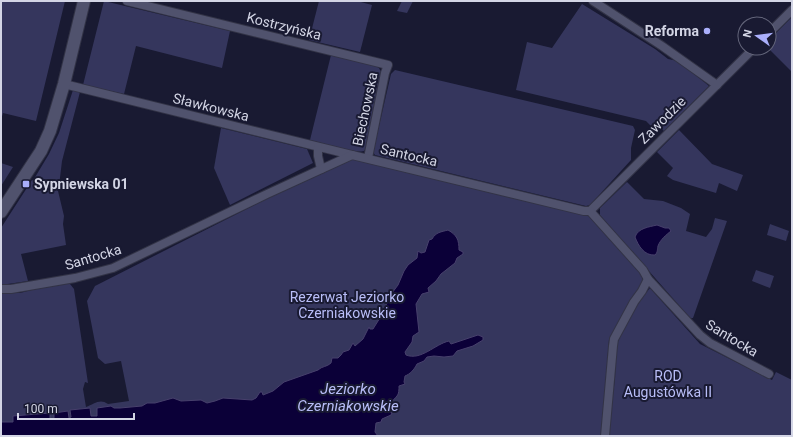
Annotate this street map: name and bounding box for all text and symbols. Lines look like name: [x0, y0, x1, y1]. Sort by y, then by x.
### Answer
street label: Kostrzyńska: [245, 9, 323, 43]
north arrow: [737, 16, 777, 56]
place label: Reforma: [645, 23, 699, 39]
marker: Reforma: [702, 26, 712, 36]
text: N: [741, 28, 755, 39]
street label: Biechowska: [349, 71, 381, 147]
street label: Sławkowska: [171, 90, 251, 124]
street label: Zawodzie: [635, 93, 689, 147]
street label: Santocka: [379, 141, 439, 169]
place label: Sypniewska 01: [34, 176, 129, 192]
marker: Sypniewska 01: [21, 179, 31, 189]
street label: Santocka: [63, 241, 123, 273]
park label: Rezerwat Jeziorko Czerniakowskie: [290, 289, 404, 321]
street label: Santocka: [703, 316, 761, 360]
park label: ROD Augustówka II: [624, 368, 712, 400]
water label: Jeziorko Czerniakowskie: [297, 380, 399, 415]
scale bar: [18, 395, 134, 421]
text: 100 m: [24, 402, 58, 416]

